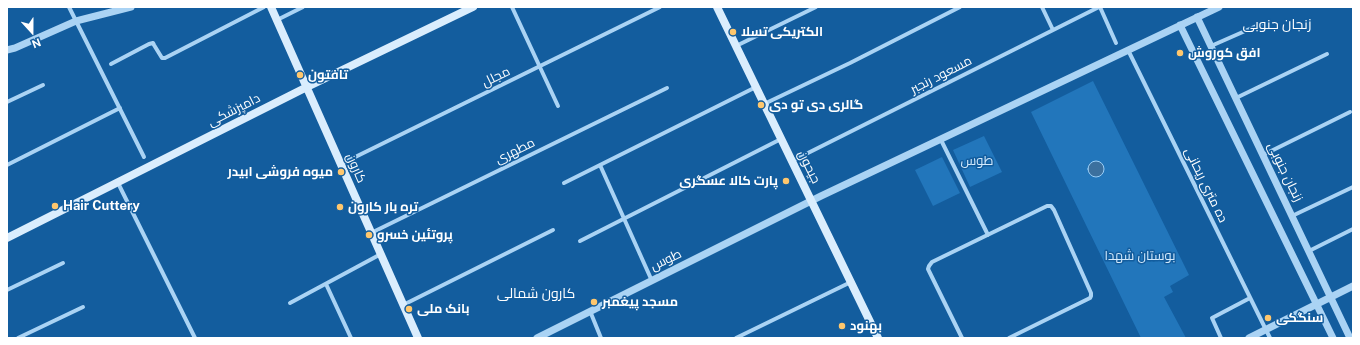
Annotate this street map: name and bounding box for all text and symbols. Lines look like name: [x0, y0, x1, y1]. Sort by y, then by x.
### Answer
north arrow: [12, 12, 52, 52]
district label: زنجان جنوبی: [1243, 17, 1311, 33]
place label: الکتریکی تسلا: [741, 24, 823, 40]
marker: الکتریکی تسلا: [728, 27, 738, 37]
text: N: [30, 36, 42, 50]
place label: افق کوروش: [1188, 45, 1261, 61]
marker: افق کوروش: [1175, 48, 1185, 58]
street label: مسعود رنجبر: [908, 53, 974, 97]
street label: مجلل: [479, 64, 513, 90]
place label: تافتون: [308, 67, 348, 83]
marker: تافتون: [295, 70, 305, 80]
street label: دامپزشکی: [205, 90, 263, 130]
place label: گالری دی تو دی: [769, 97, 863, 113]
marker: گالری دی تو دی: [756, 100, 766, 110]
street label: مطهری: [493, 135, 537, 167]
street label: زنجان جنوبی: [1264, 140, 1306, 204]
street label: ده متری ریحانی: [1181, 145, 1231, 225]
street label: جیحون: [794, 148, 824, 186]
street label: کارون: [343, 151, 369, 185]
park label: طوس: [961, 153, 993, 169]
place label: میوه فروشی ابیدر: [228, 164, 333, 180]
marker: میوه فروشی ابیدر: [336, 167, 346, 177]
place label: پارت کالا عسگری: [679, 173, 778, 189]
marker: پارت کالا عسگری: [781, 176, 791, 186]
place label: Hair Cuttery: [63, 198, 140, 214]
place label: تره بار کارون: [348, 199, 418, 215]
marker: Hair Cuttery: [50, 201, 60, 211]
marker: تره بار کارون: [335, 202, 345, 212]
place label: پروتئین خسرو: [377, 227, 453, 243]
marker: پروتئین خسرو: [364, 230, 374, 240]
street label: طوس: [648, 246, 684, 274]
park label: بوستان شهدا: [1105, 248, 1175, 264]
district label: کارون شمالی: [497, 286, 575, 302]
place label: مسجد پیغمبر: [602, 294, 678, 310]
marker: مسجد پیغمبر: [589, 297, 599, 307]
place label: بانک ملی: [417, 301, 469, 317]
marker: بانک ملی: [404, 304, 414, 314]
place label: سنگکی: [1276, 310, 1323, 326]
marker: سنگکی: [1263, 313, 1273, 323]
place label: بهنود: [850, 318, 882, 334]
marker: بهنود: [837, 321, 847, 331]

